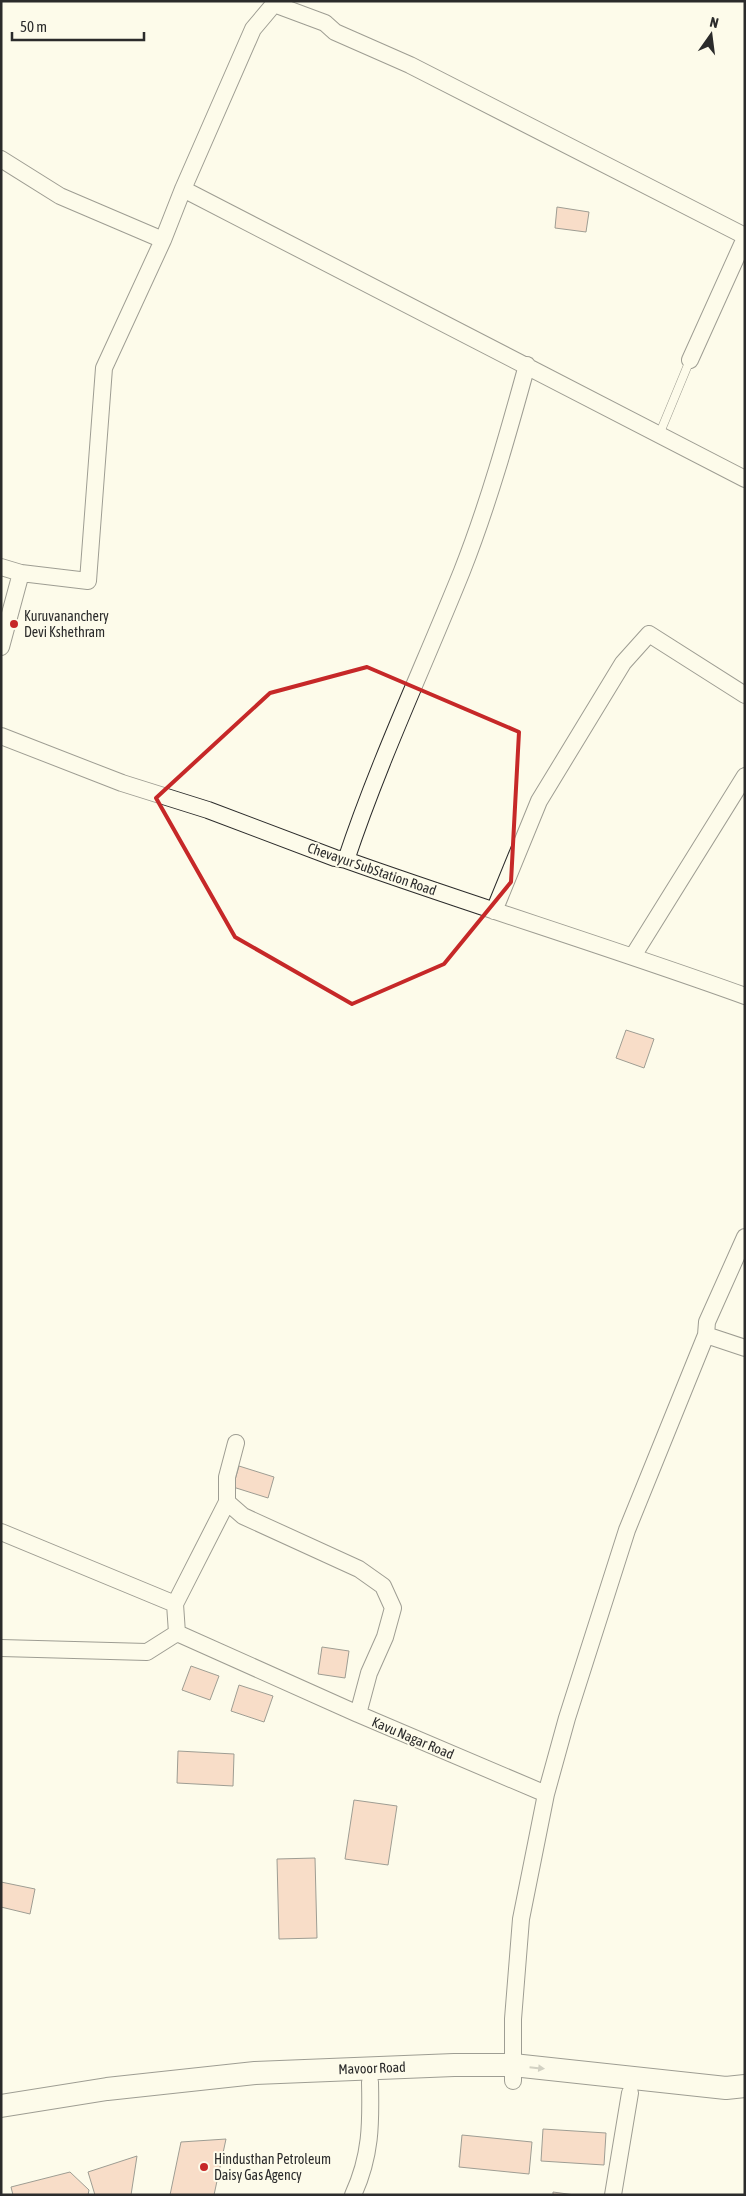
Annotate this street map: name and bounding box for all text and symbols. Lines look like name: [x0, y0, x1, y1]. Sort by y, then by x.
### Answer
scale bar: [12, 10, 145, 42]
north arrow: [686, 10, 736, 60]
text: N: [708, 14, 720, 31]
text: 50 m: [20, 18, 47, 35]
place label: Kuruvananchery Devi Kshethram: [24, 608, 109, 640]
marker: Kuruvananchery Devi Kshethram: [8, 618, 20, 630]
street label: Chevayur SubStation Road: [306, 839, 438, 899]
street label: Kavu Nagar Road: [370, 1714, 456, 1762]
street label: Mavoor Road: [338, 2059, 406, 2077]
one-way arrow: [530, 2064, 546, 2072]
place label: Hindusthan Petroleum Daisy Gas Agency: [214, 2151, 331, 2183]
marker: Hindusthan Petroleum Daisy Gas Agency: [198, 2161, 210, 2173]

